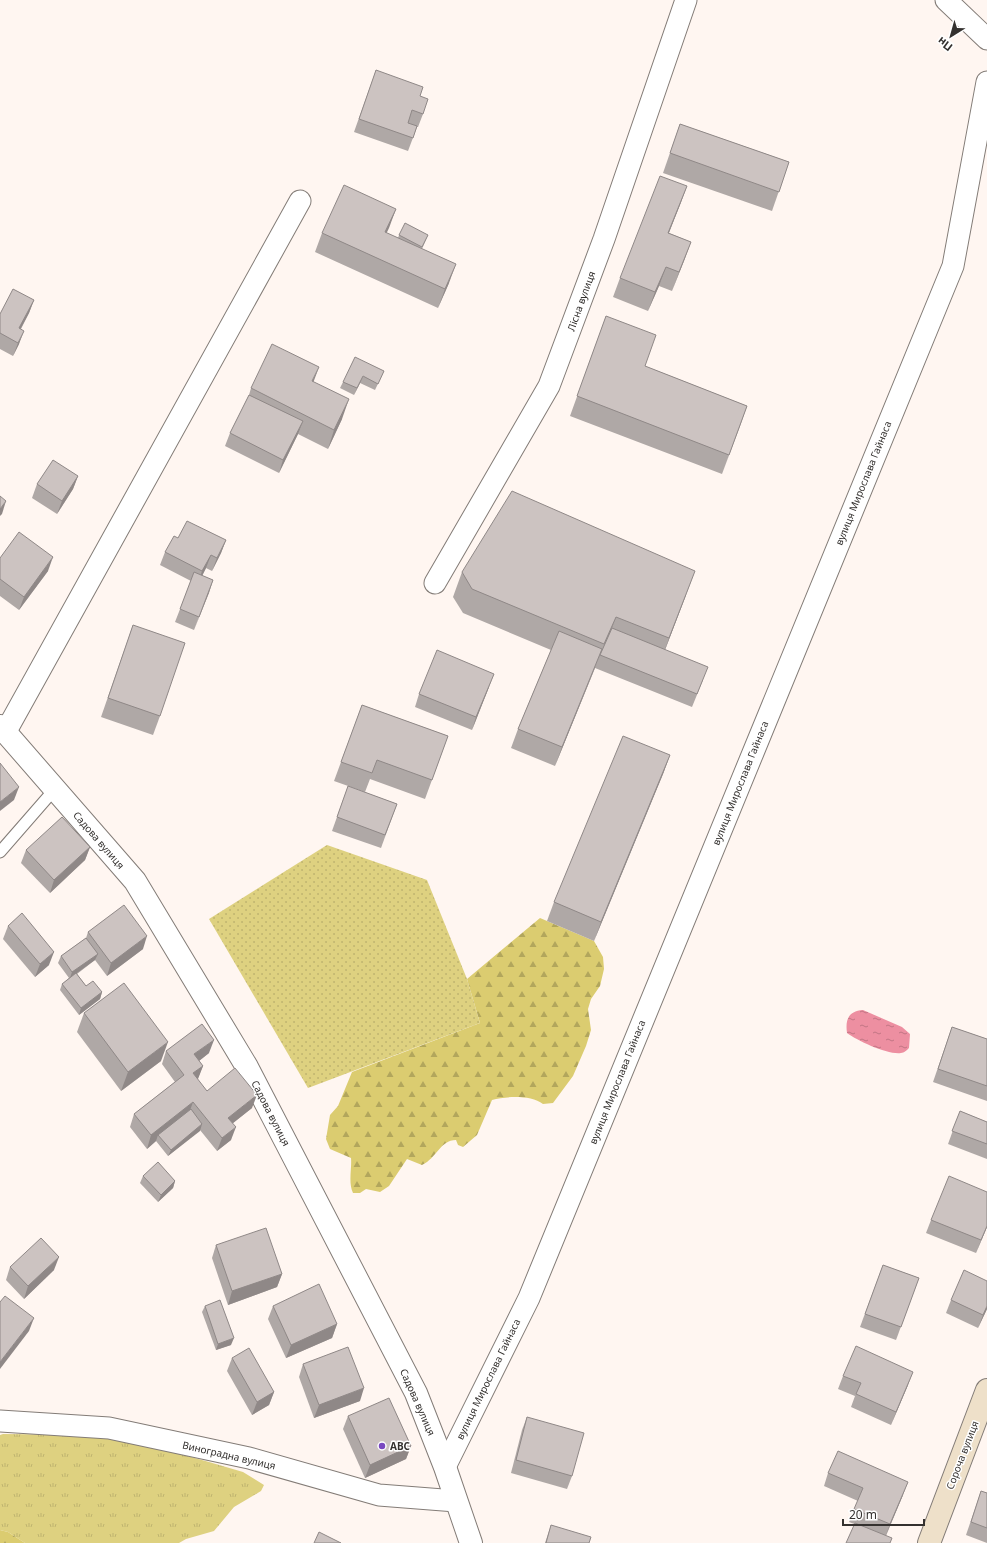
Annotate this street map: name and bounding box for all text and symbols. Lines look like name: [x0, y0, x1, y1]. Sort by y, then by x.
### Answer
north arrow: [931, 16, 971, 56]
text: Пн: [934, 34, 955, 55]
street label: Лісна вулиця: [564, 269, 598, 333]
street label: вулиця Мирослава Гайнаса: [832, 419, 894, 547]
street label: вулиця Мирослава Гайнаса: [709, 719, 771, 847]
street label: Садова вулиця: [70, 808, 128, 872]
street label: вулиця Мирослава Гайнаса: [586, 1018, 648, 1146]
street label: Садова вулиця: [248, 1078, 294, 1148]
street label: вулиця Мирослава Гайнаса: [453, 1316, 523, 1442]
street label: Садова вулиця: [397, 1366, 439, 1438]
street label: Сороча вулиця: [942, 1419, 982, 1491]
street label: Виноградна вулиця: [181, 1437, 277, 1473]
place label: ABC: [390, 1439, 411, 1453]
marker: ABC: [377, 1441, 387, 1451]
scale bar: [843, 1501, 924, 1527]
text: 20 m: [849, 1506, 877, 1523]

